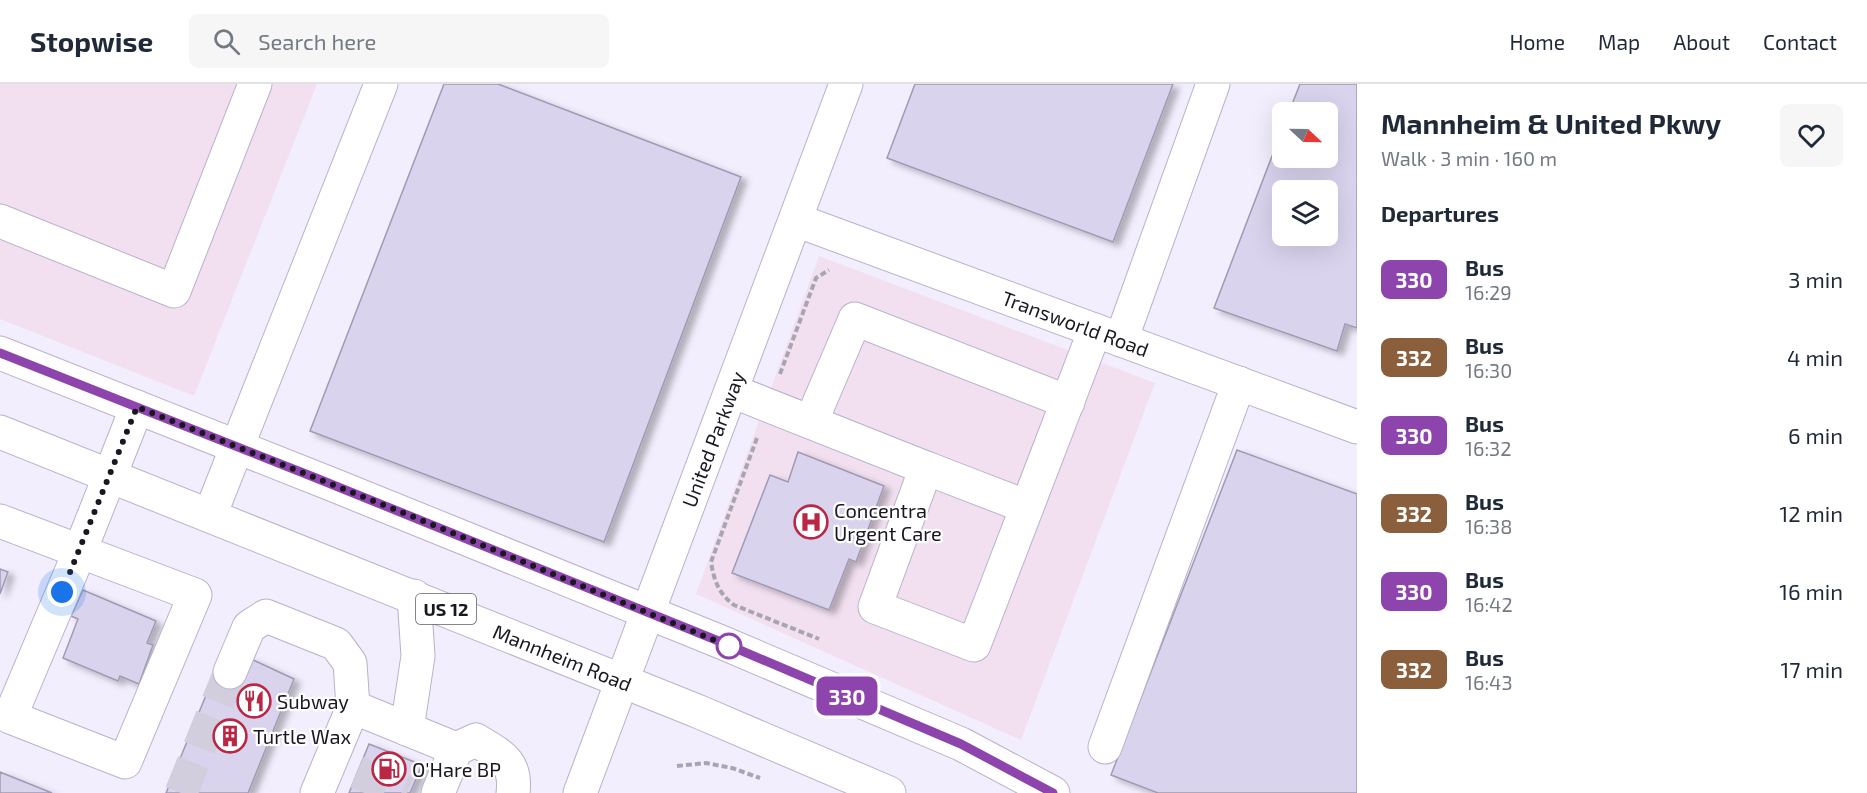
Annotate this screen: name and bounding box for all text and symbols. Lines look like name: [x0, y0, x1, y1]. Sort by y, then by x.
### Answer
search box: [189, 14, 609, 68]
text: Stopwise: [30, 24, 153, 58]
icon: search: [210, 25, 243, 58]
text: Search here: [258, 28, 376, 54]
text: Home: [1509, 29, 1565, 54]
text: Map: [1598, 29, 1640, 54]
text: About: [1673, 29, 1730, 54]
text: Contact: [1763, 29, 1837, 54]
north arrow: [1272, 102, 1338, 168]
map controls: [1272, 102, 1338, 246]
button: heart: [1780, 104, 1843, 167]
text: Mannheim & United Pkwy: [1381, 106, 1721, 140]
text: Walk · 3 min · 160 m: [1381, 146, 1557, 170]
button: layers: [1272, 180, 1338, 246]
text: Departures: [1381, 200, 1499, 226]
text: Bus: [1465, 254, 1504, 280]
text: 3 min: [1788, 266, 1843, 292]
text: 330: [1395, 267, 1433, 292]
text: 16:29: [1465, 280, 1512, 304]
street label: Transworld Road: [999, 285, 1152, 361]
text: Bus: [1465, 332, 1504, 358]
text: 4 min: [1787, 344, 1843, 370]
text: 332: [1396, 345, 1432, 370]
text: 16:30: [1465, 358, 1512, 382]
street label: United Parkway: [676, 367, 749, 510]
text: Bus: [1465, 410, 1504, 436]
text: 6 min: [1788, 422, 1843, 448]
text: 330: [1395, 423, 1433, 448]
text: 16:32: [1465, 436, 1511, 460]
text: Bus: [1465, 488, 1504, 514]
place label: Concentra Urgent Care: [834, 498, 942, 545]
text: 12 min: [1779, 500, 1843, 526]
text: 332: [1396, 501, 1432, 526]
hospital icon: Concentra Urgent Care: [793, 504, 829, 540]
text: 16:38: [1465, 514, 1512, 538]
text: Bus: [1465, 566, 1504, 592]
your location: [47, 577, 77, 607]
text: 16 min: [1779, 578, 1843, 604]
text: 330: [1395, 579, 1433, 604]
text: 16:42: [1465, 592, 1513, 616]
road number: US 12: [416, 594, 476, 624]
street label: Mannheim Road: [490, 619, 635, 696]
unlabelled marker: [716, 633, 742, 659]
text: Bus: [1465, 644, 1504, 670]
text: 17 min: [1781, 656, 1843, 682]
text: 332: [1396, 657, 1432, 682]
text: 16:43: [1465, 670, 1513, 694]
line badge: 330: [812, 676, 882, 716]
restaurant icon: Subway: [236, 683, 272, 719]
text: 330: [828, 684, 866, 709]
place label: Subway: [277, 689, 349, 713]
building icon: Turtle Wax: [212, 718, 248, 754]
place label: Turtle Wax: [253, 724, 351, 748]
fuel station icon: O'Hare BP: [371, 751, 407, 787]
place label: O'Hare BP: [412, 757, 501, 781]

